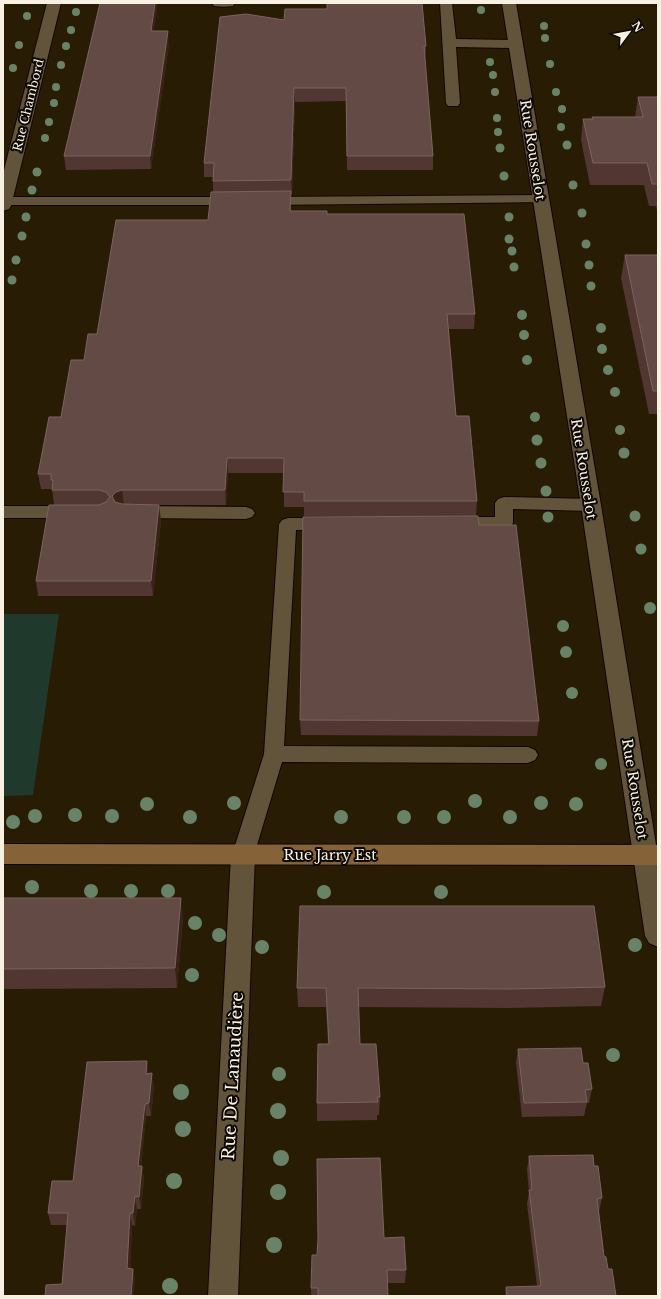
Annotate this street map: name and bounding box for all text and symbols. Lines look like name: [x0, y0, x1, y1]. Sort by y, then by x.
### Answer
north arrow: [609, 12, 649, 52]
text: N: [629, 19, 647, 35]
street label: Rue Chambord: [9, 57, 47, 153]
street label: Rue Rousselot: [516, 98, 550, 202]
street label: Rue Rousselot: [567, 417, 601, 521]
street label: Rue Rousselot: [618, 737, 652, 841]
street label: Rue Jarry Est: [284, 846, 377, 864]
street label: Rue De Lanaudière: [218, 992, 248, 1160]

